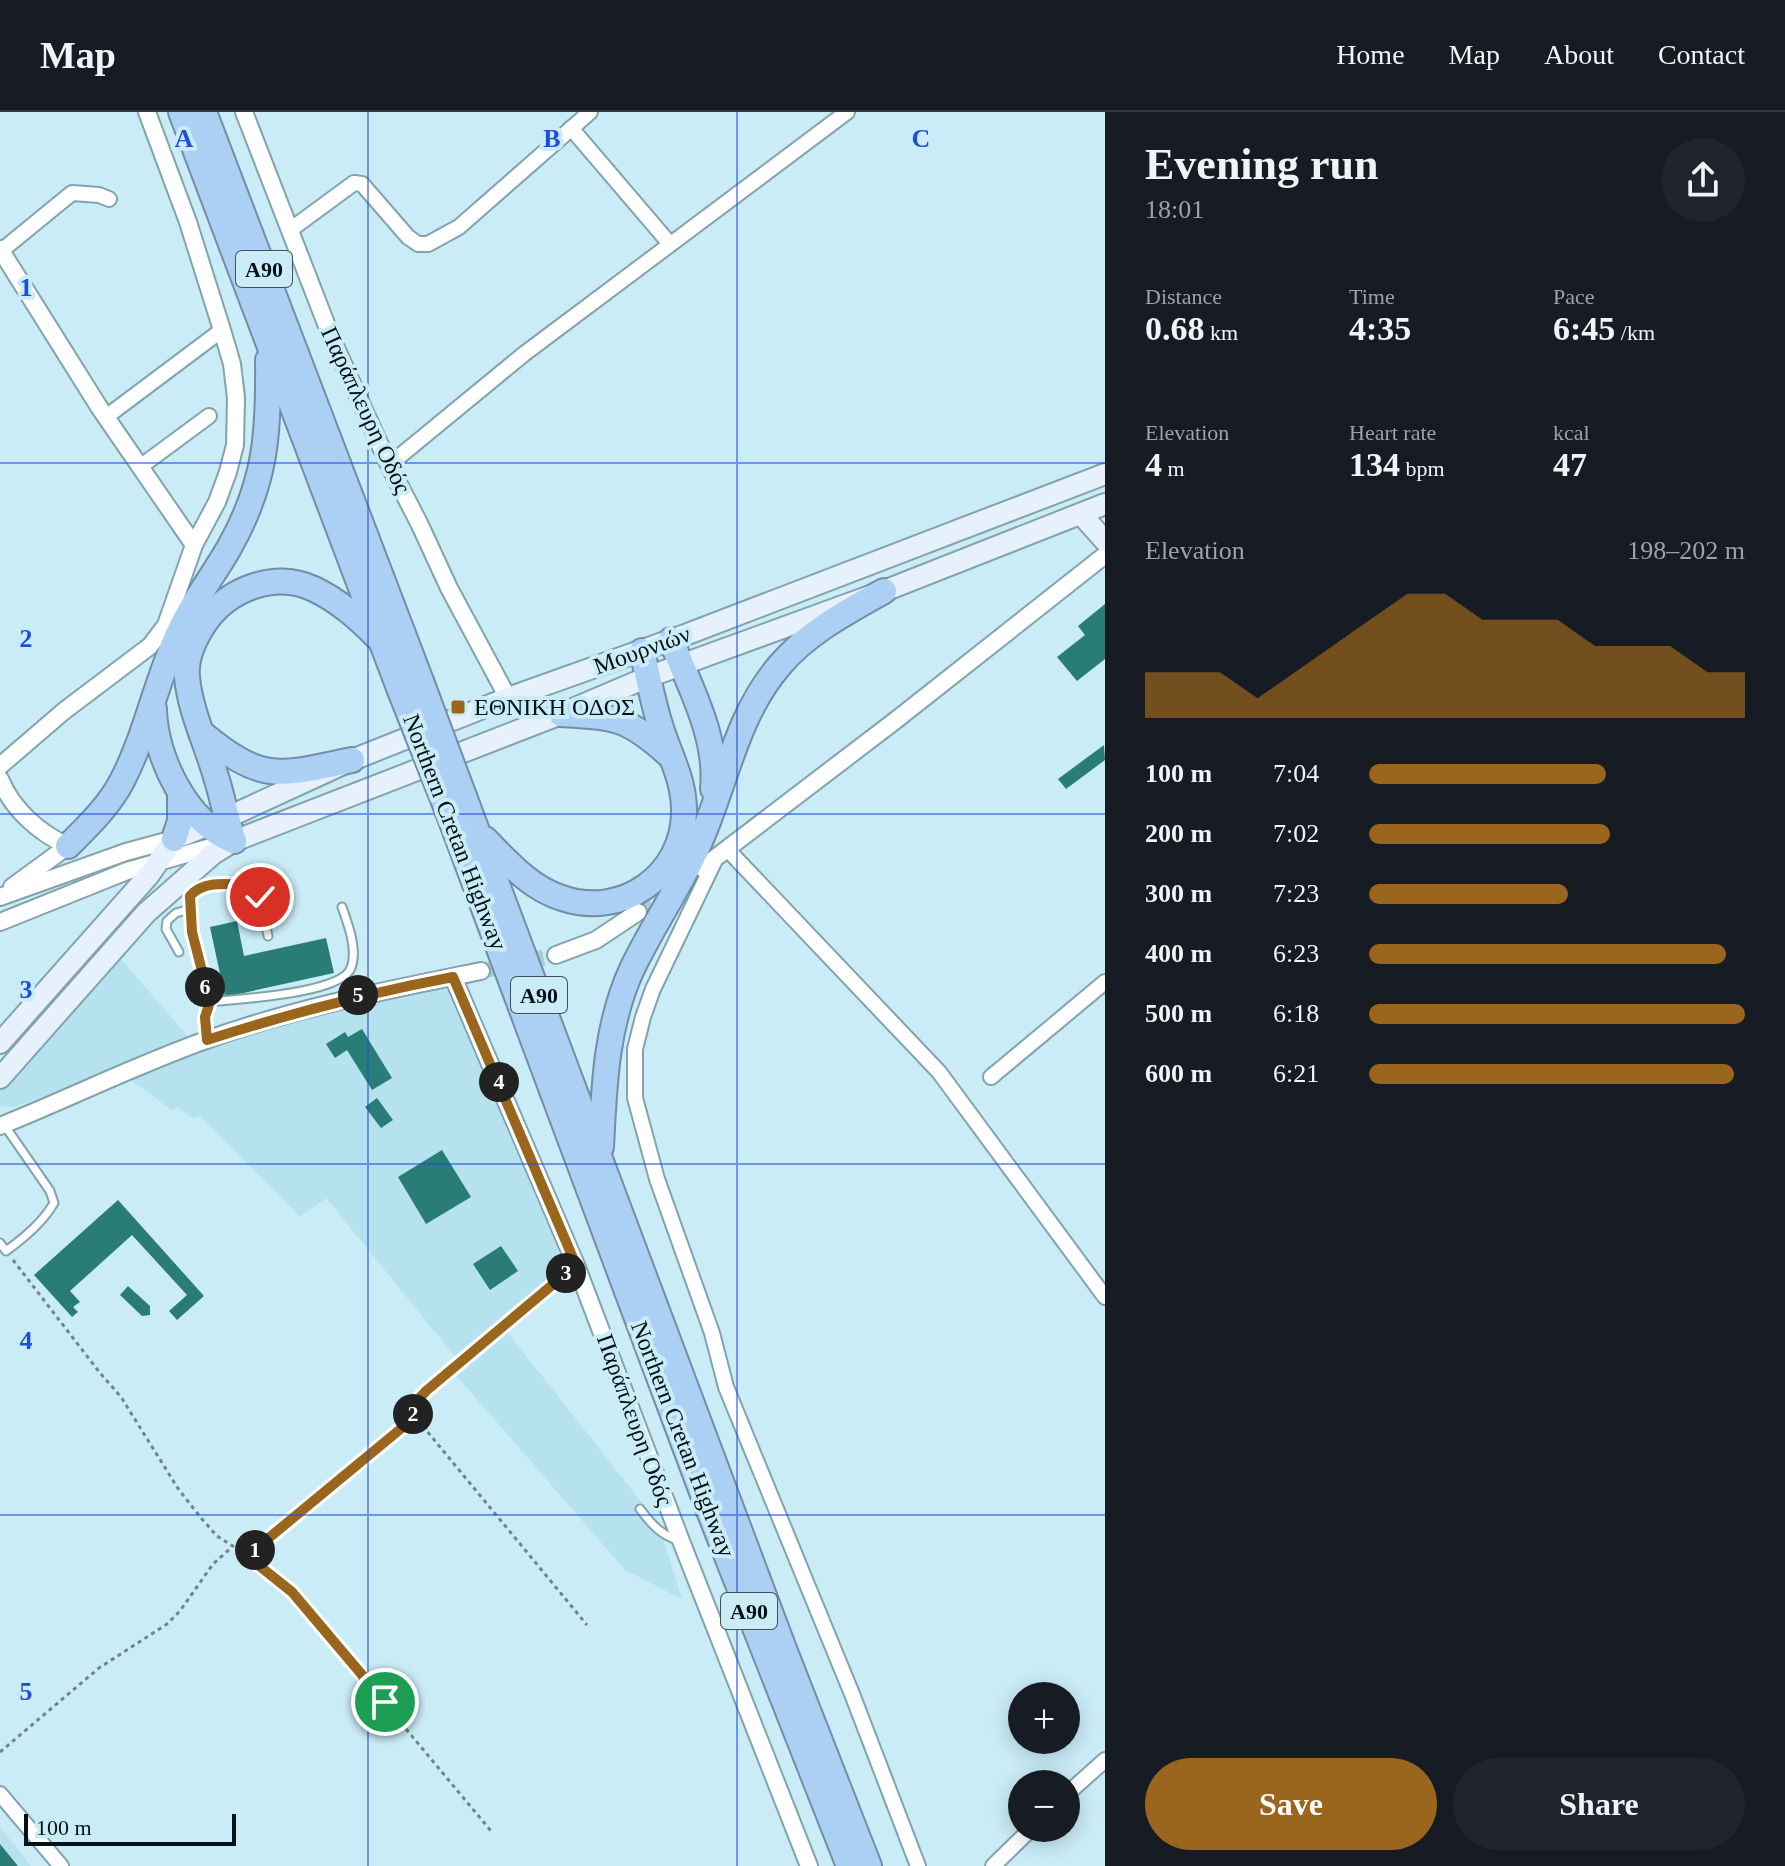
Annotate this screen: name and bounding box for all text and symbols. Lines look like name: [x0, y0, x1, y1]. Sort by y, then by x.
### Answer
text: Map: [40, 34, 116, 76]
text: Home: [1336, 39, 1405, 70]
text: Map: [1449, 39, 1500, 70]
text: About: [1544, 39, 1614, 70]
text: Contact: [1658, 39, 1745, 70]
text: A: [175, 124, 194, 153]
text: B: [543, 124, 561, 153]
text: C: [912, 124, 930, 153]
button: share: [1661, 138, 1745, 222]
text: Evening run: [1145, 140, 1379, 189]
text: 18:01: [1145, 195, 1204, 224]
road number: Α90: [236, 251, 292, 287]
text: 1: [20, 273, 33, 302]
text: Distance: [1145, 284, 1222, 309]
text: Time: [1349, 284, 1395, 309]
text: Pace: [1553, 284, 1595, 309]
text: 0.68: [1145, 310, 1205, 347]
text: 4:35: [1349, 310, 1411, 347]
text: 6:45: [1553, 310, 1615, 347]
text: km: [1205, 320, 1238, 345]
text: /km: [1615, 320, 1655, 345]
street label: Παράπλευρη Οδός: [316, 323, 416, 498]
text: Elevation: [1145, 420, 1229, 445]
text: Heart rate: [1349, 420, 1436, 445]
text: kcal: [1553, 420, 1590, 445]
text: 4: [1145, 446, 1162, 483]
text: 134: [1349, 446, 1400, 483]
text: 47: [1553, 446, 1587, 483]
text: m: [1162, 456, 1185, 481]
text: bpm: [1400, 456, 1445, 481]
text: Elevation: [1145, 536, 1245, 565]
text: 198–202 m: [1627, 536, 1745, 565]
street label: Μουρνιών: [590, 620, 694, 680]
text: 2: [20, 624, 33, 653]
place label: ΕΘΝΙΚΗ ΟΔΟΣ: [474, 694, 635, 720]
marker: ΕΘΝΙΚΗ ΟΔΟΣ: [449, 698, 467, 716]
street label: Northern Cretan Highway: [398, 710, 512, 954]
text: 100 m: [1145, 759, 1212, 788]
text: 7:04: [1273, 759, 1319, 788]
text: 200 m: [1145, 819, 1212, 848]
text: 7:02: [1273, 819, 1319, 848]
pin: [226, 863, 294, 931]
icon: check: [238, 875, 282, 919]
text: 300 m: [1145, 879, 1212, 908]
text: 7:23: [1273, 879, 1319, 908]
text: 400 m: [1145, 939, 1212, 968]
text: 6:23: [1273, 939, 1319, 968]
pin: 6: [185, 967, 225, 1007]
text: 6: [200, 974, 211, 999]
text: 3: [20, 975, 33, 1004]
pin: 5: [338, 975, 378, 1015]
road number: Α90: [511, 977, 567, 1013]
text: 5: [353, 982, 364, 1007]
text: 500 m: [1145, 999, 1212, 1028]
text: 6:18: [1273, 999, 1319, 1028]
text: 600 m: [1145, 1059, 1212, 1088]
text: 6:21: [1273, 1059, 1319, 1088]
pin: 4: [479, 1062, 519, 1102]
text: 4: [494, 1069, 505, 1094]
pin: 3: [546, 1253, 586, 1293]
text: 3: [561, 1260, 572, 1285]
street label: Northern Cretan Highway: [626, 1317, 740, 1561]
text: 4: [20, 1326, 33, 1355]
street label: Παράπλευρη Οδός: [592, 1331, 678, 1510]
pin: 2: [393, 1394, 433, 1434]
text: 2: [408, 1401, 419, 1426]
pin: 1: [235, 1530, 275, 1570]
text: 1: [250, 1537, 261, 1562]
road number: Α90: [721, 1593, 777, 1629]
pin: [351, 1668, 419, 1736]
text: 5: [20, 1677, 33, 1706]
icon: arrive: [363, 1680, 407, 1724]
map controls: [1008, 1682, 1080, 1842]
button: +: [1008, 1682, 1080, 1754]
button: Save: [1145, 1758, 1437, 1850]
button: Share: [1453, 1758, 1745, 1850]
button: −: [1008, 1770, 1080, 1842]
scale bar: [24, 1810, 236, 1846]
text: 100 m: [36, 1815, 92, 1840]

